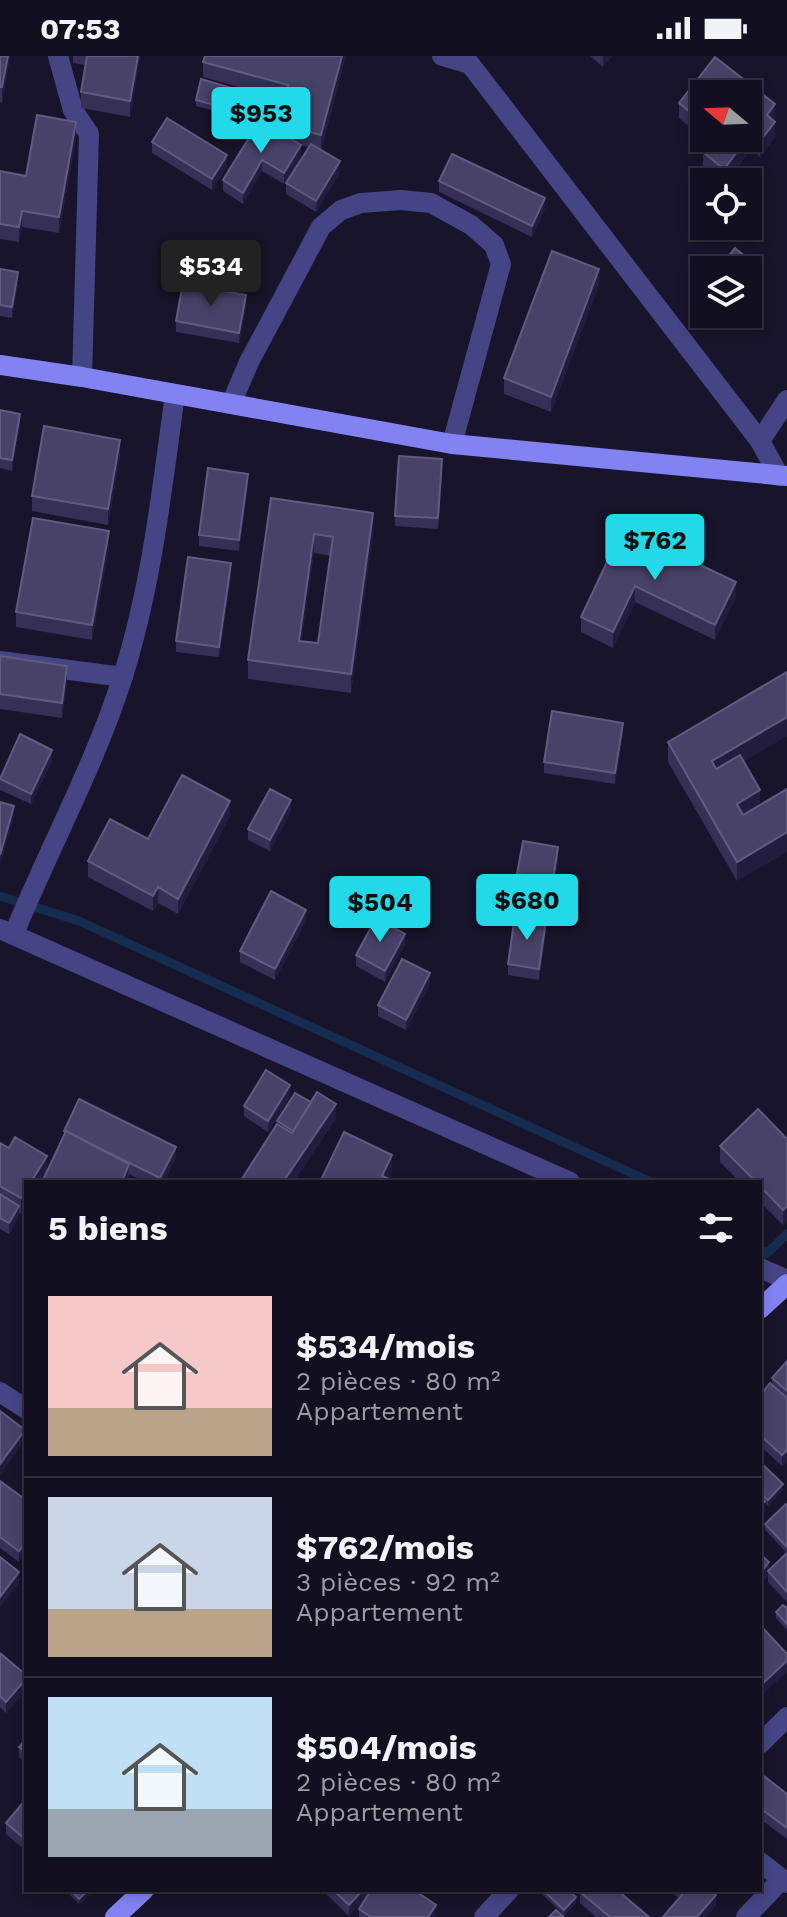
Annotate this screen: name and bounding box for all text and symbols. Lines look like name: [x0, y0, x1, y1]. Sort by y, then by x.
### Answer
text: 07:53: [40, 11, 121, 46]
north arrow: [690, 80, 762, 152]
map controls: [690, 80, 762, 328]
pin: $953: [214, 87, 308, 155]
text: $953: [229, 98, 293, 128]
button: locate: [690, 168, 762, 240]
pin: $534: [164, 240, 258, 308]
text: $534: [179, 251, 243, 281]
button: layers: [690, 256, 762, 328]
pin: $762: [608, 514, 702, 582]
text: $762: [623, 525, 687, 555]
pin: $680: [480, 874, 574, 942]
pin: $504: [333, 876, 427, 944]
text: $680: [494, 885, 560, 915]
text: $504: [347, 887, 413, 917]
icon: filters: [694, 1206, 738, 1250]
text: 5 biens: [48, 1208, 168, 1248]
text: $534/mois: [296, 1326, 475, 1366]
icon: home: [112, 1328, 208, 1424]
text: 2 pièces · 80 m²: [296, 1366, 500, 1396]
text: Appartement: [296, 1396, 463, 1426]
text: $762/mois: [296, 1527, 474, 1567]
icon: home: [112, 1529, 208, 1625]
text: 3 pièces · 92 m²: [296, 1567, 499, 1597]
text: Appartement: [296, 1597, 463, 1627]
text: $504/mois: [296, 1727, 477, 1767]
icon: home: [112, 1729, 208, 1825]
text: 2 pièces · 80 m²: [296, 1767, 500, 1797]
text: Appartement: [296, 1797, 463, 1827]

